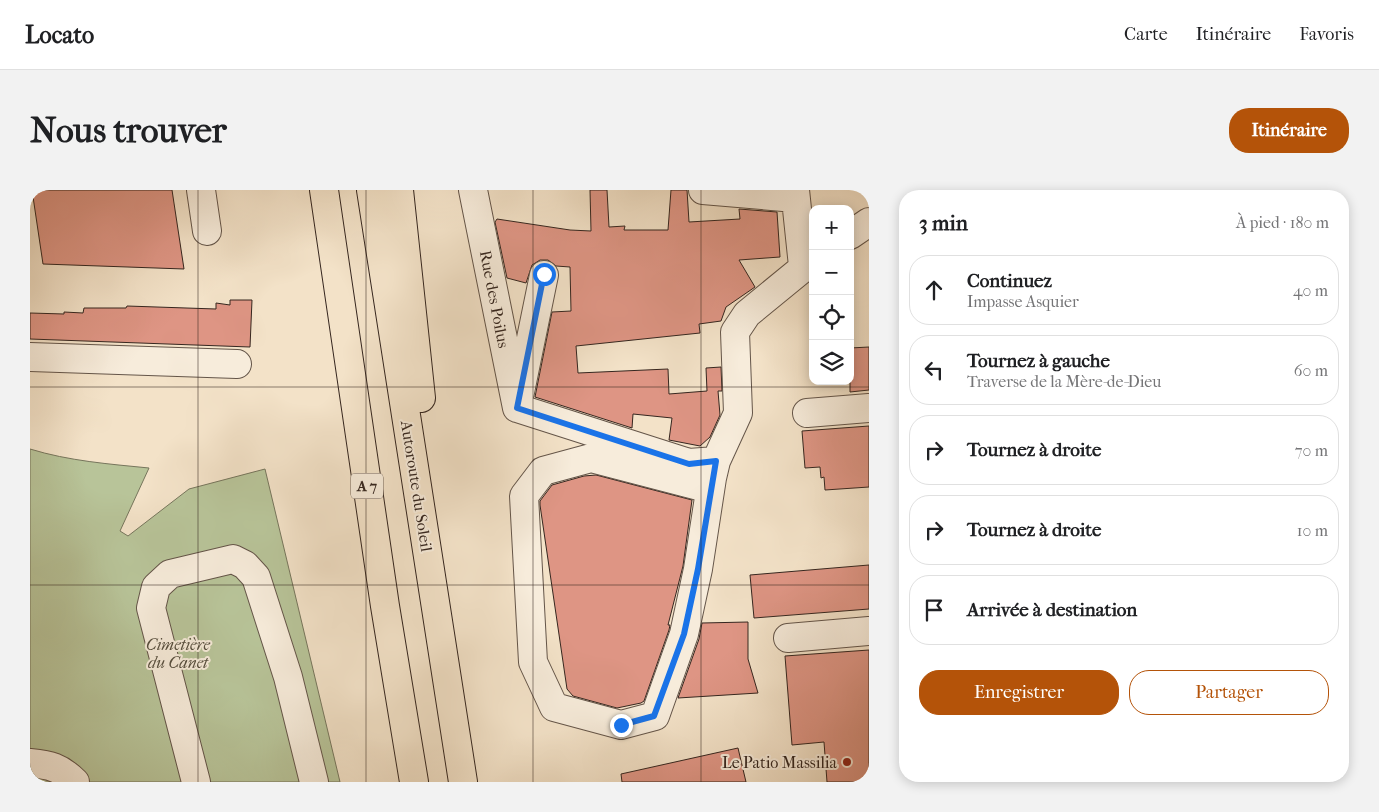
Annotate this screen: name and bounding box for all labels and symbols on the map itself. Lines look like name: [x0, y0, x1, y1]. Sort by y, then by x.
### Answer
street label: Rue des Poilus: [476, 249, 513, 350]
route start: [533, 263, 556, 286]
street label: Autoroute du Soleil: [397, 418, 436, 554]
road number: A 7: [351, 474, 383, 498]
park label: Cimetière du Canet: [146, 635, 211, 672]
route end: [610, 714, 633, 737]
place label: Le Patio Massilia: [722, 753, 838, 772]
marker: Le Patio Massilia: [841, 756, 853, 768]

